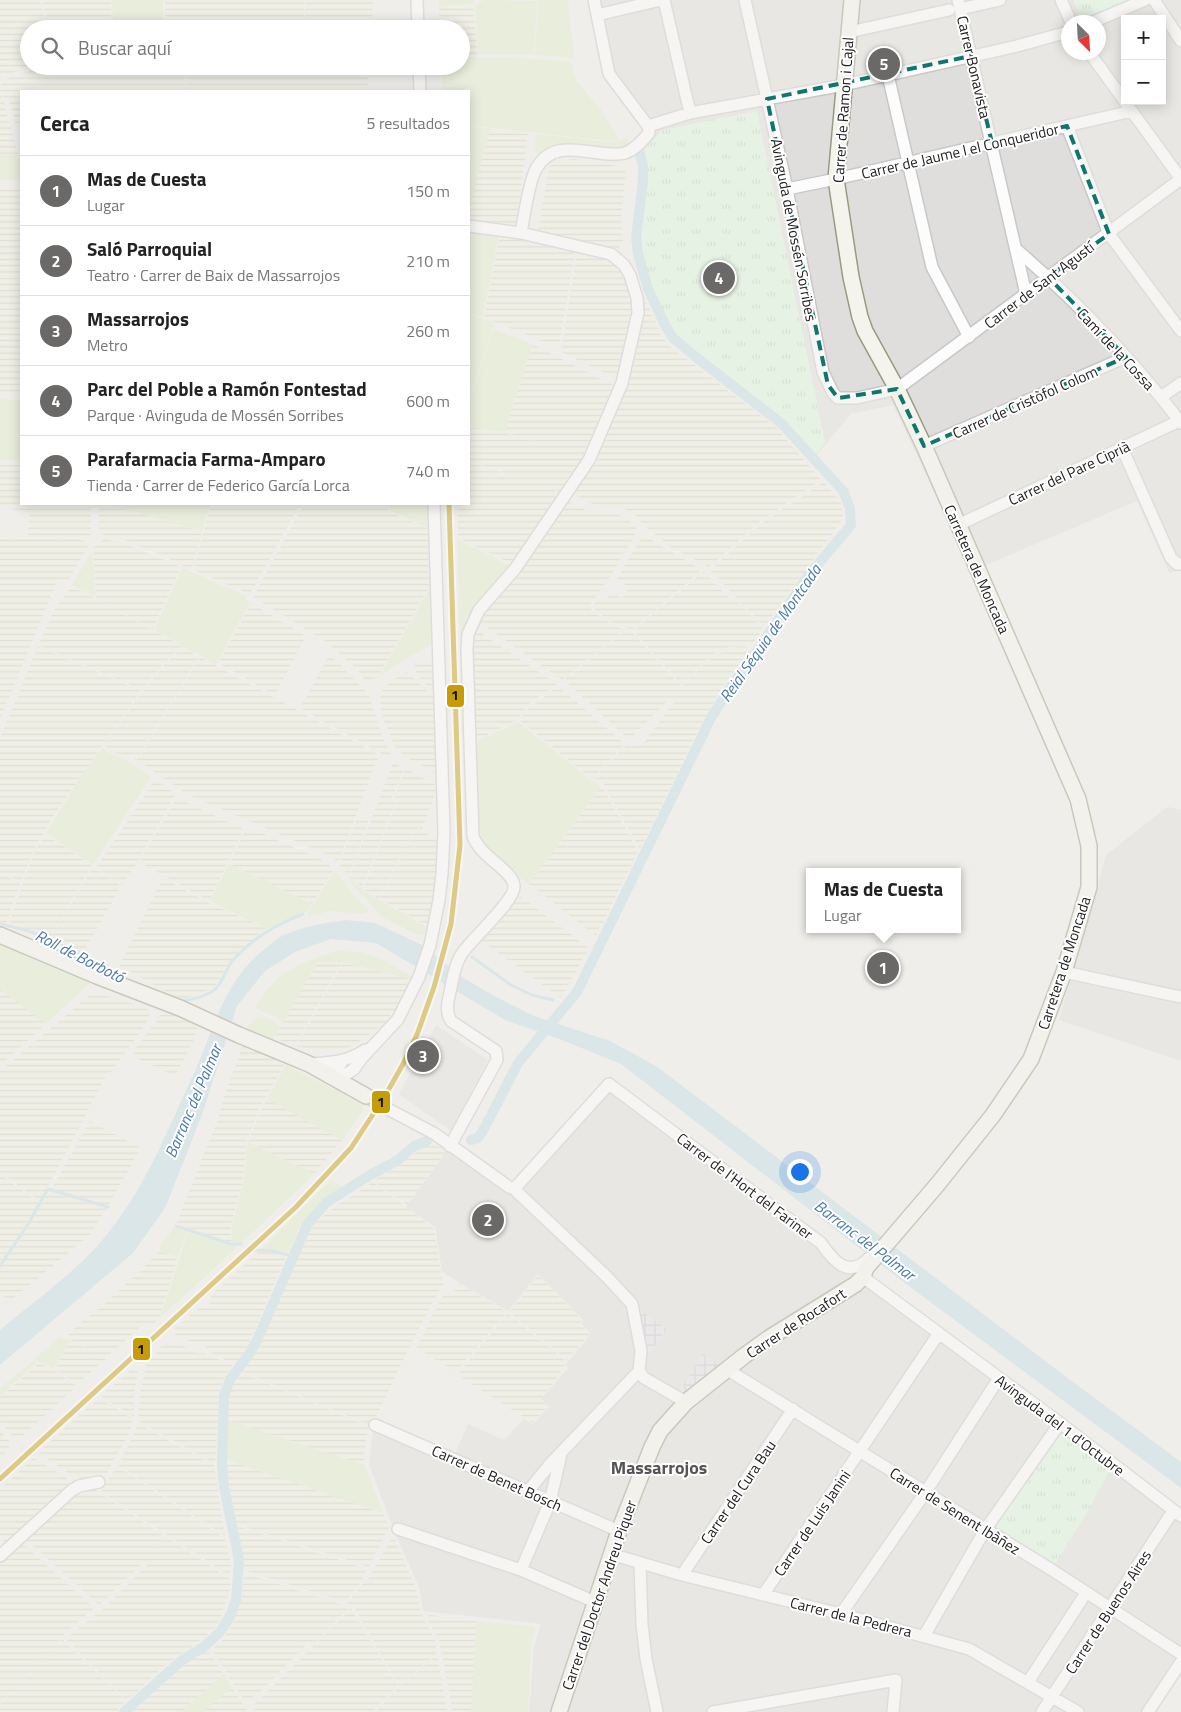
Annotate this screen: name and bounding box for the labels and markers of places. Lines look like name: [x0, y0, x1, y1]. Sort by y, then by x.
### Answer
pin: 5: [868, 45, 900, 83]
pin: 4: [703, 259, 735, 297]
pin: 1: [867, 949, 899, 987]
pin: 3: [407, 1037, 439, 1075]
pin: 2: [472, 1201, 504, 1239]

